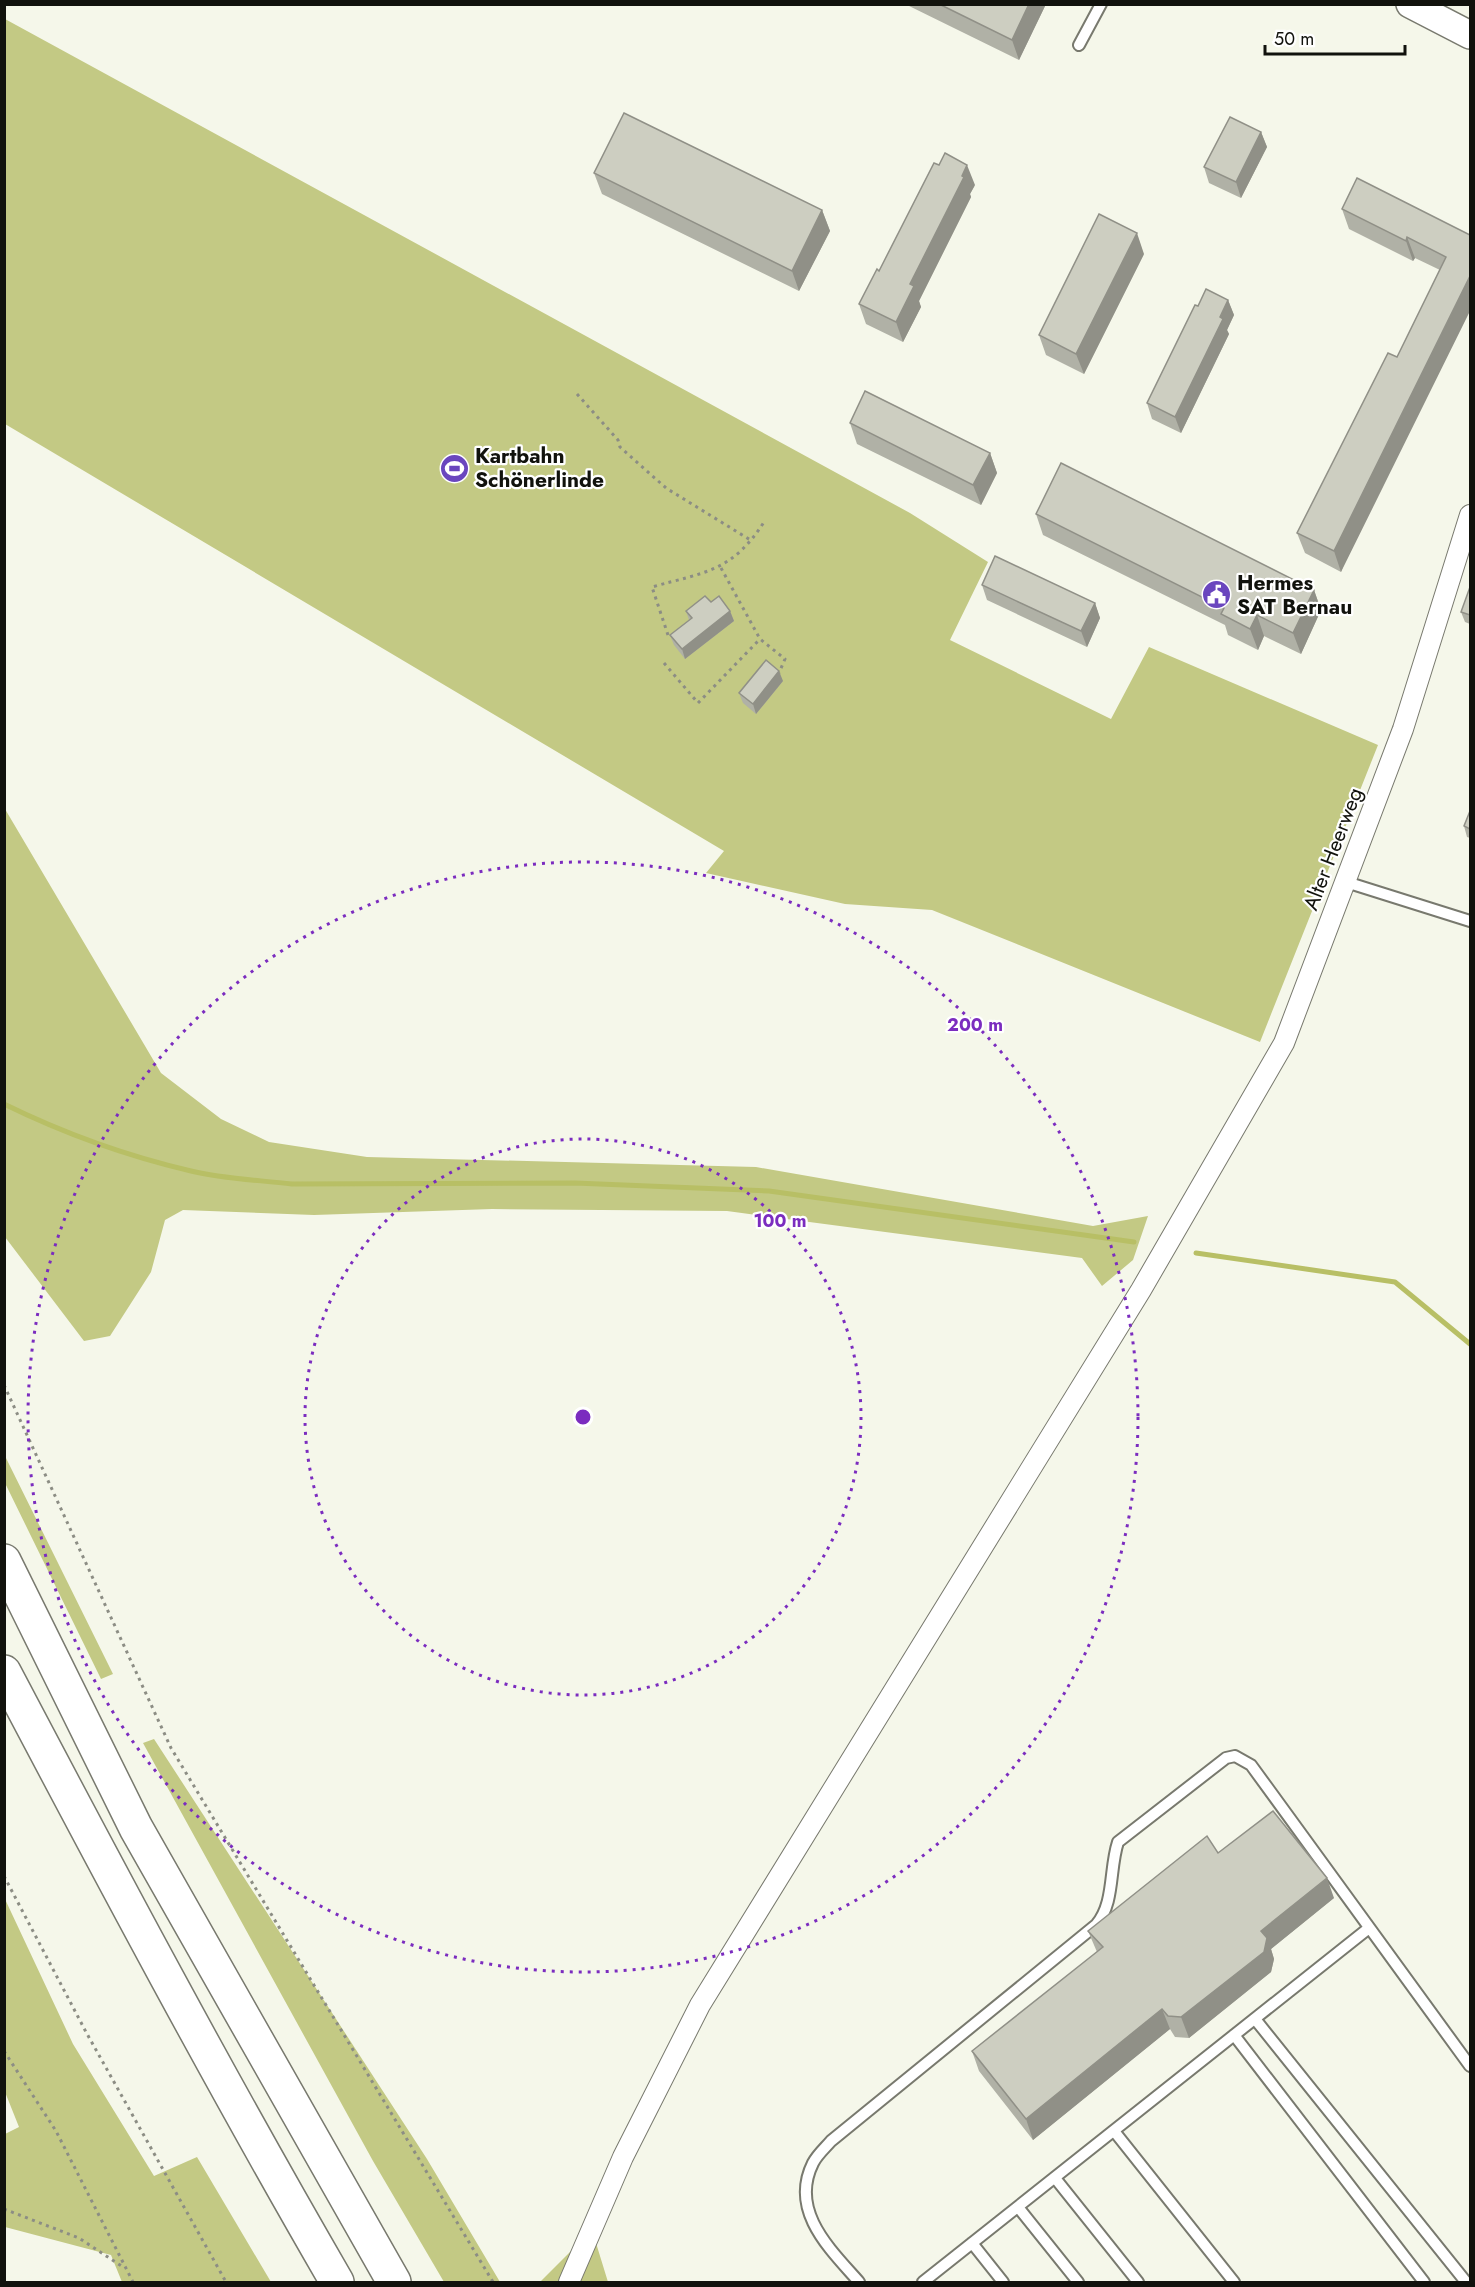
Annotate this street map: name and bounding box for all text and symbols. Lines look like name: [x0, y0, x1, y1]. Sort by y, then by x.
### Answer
scale bar: [1265, 18, 1404, 56]
text: 50 m: [1274, 26, 1314, 52]
place label: Kartbahn Schönerlinde: [475, 441, 604, 495]
sports icon: Kartbahn Schönerlinde: [438, 452, 470, 484]
place label: Hermes SAT Bernau: [1237, 568, 1352, 622]
public building icon: Hermes SAT Bernau: [1200, 579, 1232, 611]
street label: Alter Heerweg: [1296, 783, 1370, 915]
text: 200 m: [947, 1012, 1003, 1038]
text: 100 m: [753, 1208, 807, 1234]
centre of rings: [573, 1407, 593, 1427]

